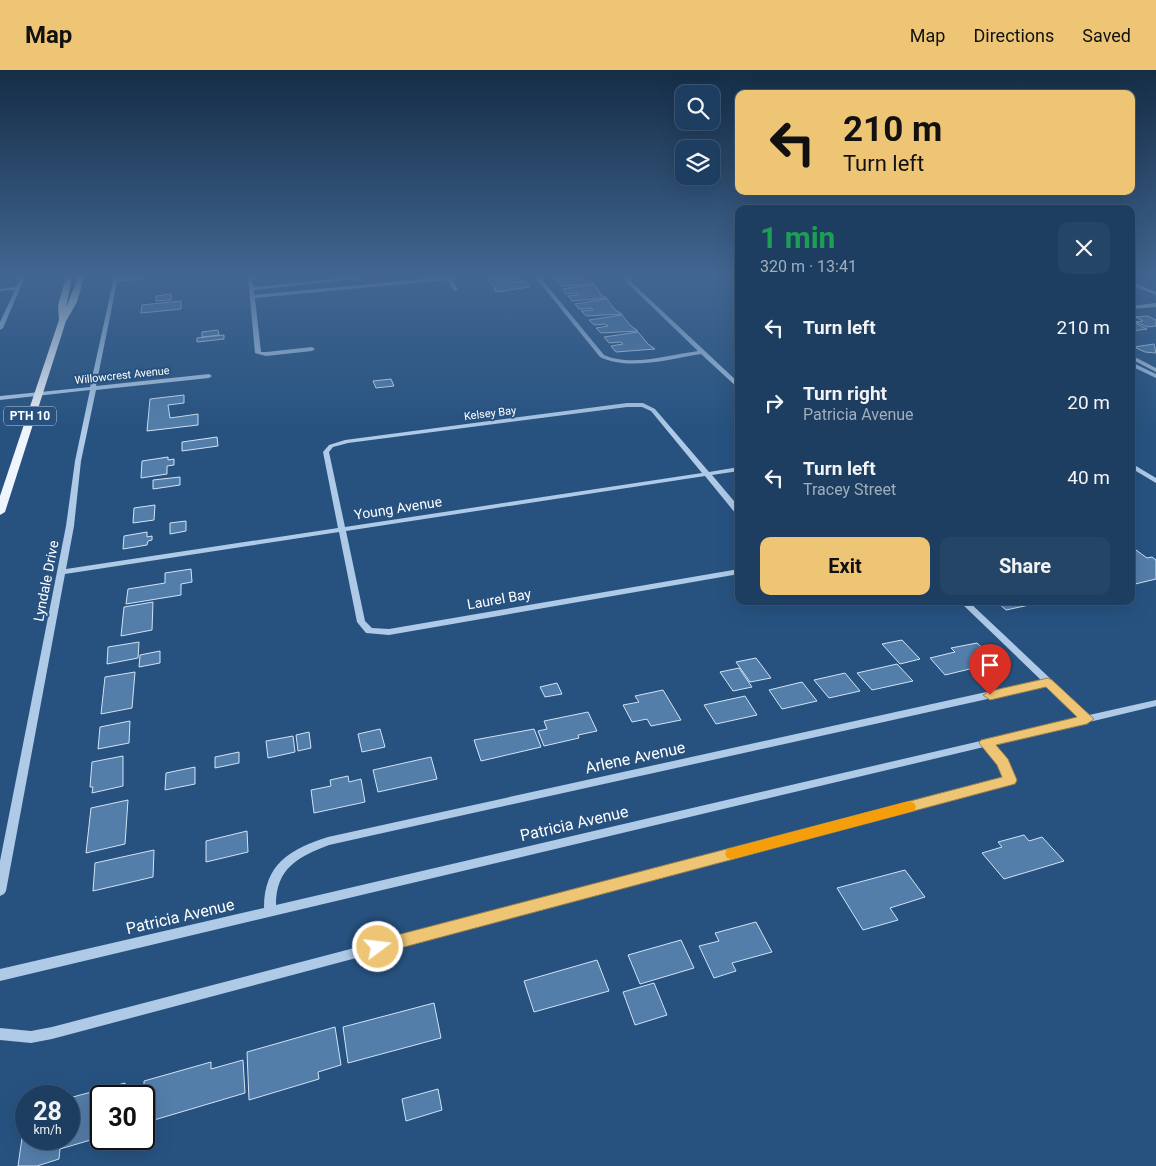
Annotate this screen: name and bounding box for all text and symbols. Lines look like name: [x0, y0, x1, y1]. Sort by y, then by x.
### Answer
text: Map: [25, 21, 72, 49]
text: Map: [910, 25, 945, 46]
text: Directions: [973, 25, 1054, 46]
text: Saved: [1082, 25, 1131, 46]
map controls: [675, 85, 720, 185]
button: search: [675, 85, 720, 130]
text: 210 m: [843, 109, 942, 150]
icon: left: [760, 110, 825, 175]
button: layers: [675, 140, 720, 185]
text: Turn left: [843, 151, 924, 176]
text: 1 min: [760, 220, 835, 255]
button: close: [1058, 222, 1110, 274]
text: 320 m · 13:41: [760, 257, 857, 276]
icon: left: [760, 314, 788, 342]
text: Turn left: [803, 316, 876, 339]
text: 210 m: [1057, 316, 1110, 339]
street label: Willowcrest Avenue: [74, 364, 170, 387]
text: Turn right: [803, 382, 887, 405]
icon: right: [760, 389, 788, 417]
text: 20 m: [1067, 391, 1110, 414]
street label: Kelsey Bay: [463, 404, 518, 423]
text: Patricia Avenue: [803, 405, 914, 424]
road number: PTH 10: [4, 406, 56, 426]
text: Turn left: [803, 457, 876, 480]
icon: left: [760, 464, 788, 492]
text: 40 m: [1067, 466, 1110, 489]
text: Tracey Street: [803, 480, 896, 499]
street label: Young Avenue: [353, 493, 443, 523]
button: Exit: [760, 537, 930, 595]
button: Share: [940, 537, 1110, 595]
street label: Lyndale Drive: [30, 539, 62, 623]
street label: Laurel Bay: [466, 585, 533, 612]
pin: [969, 644, 1011, 695]
icon: arrive: [976, 651, 1004, 679]
street label: Arlene Avenue: [583, 738, 687, 777]
street label: Patricia Avenue: [518, 802, 630, 845]
street label: Patricia Avenue: [124, 895, 236, 938]
position arrow: [351, 920, 403, 972]
speed limit sign: 30: [90, 1085, 155, 1150]
text: 28: [33, 1097, 62, 1126]
text: km/h: [33, 1123, 62, 1137]

